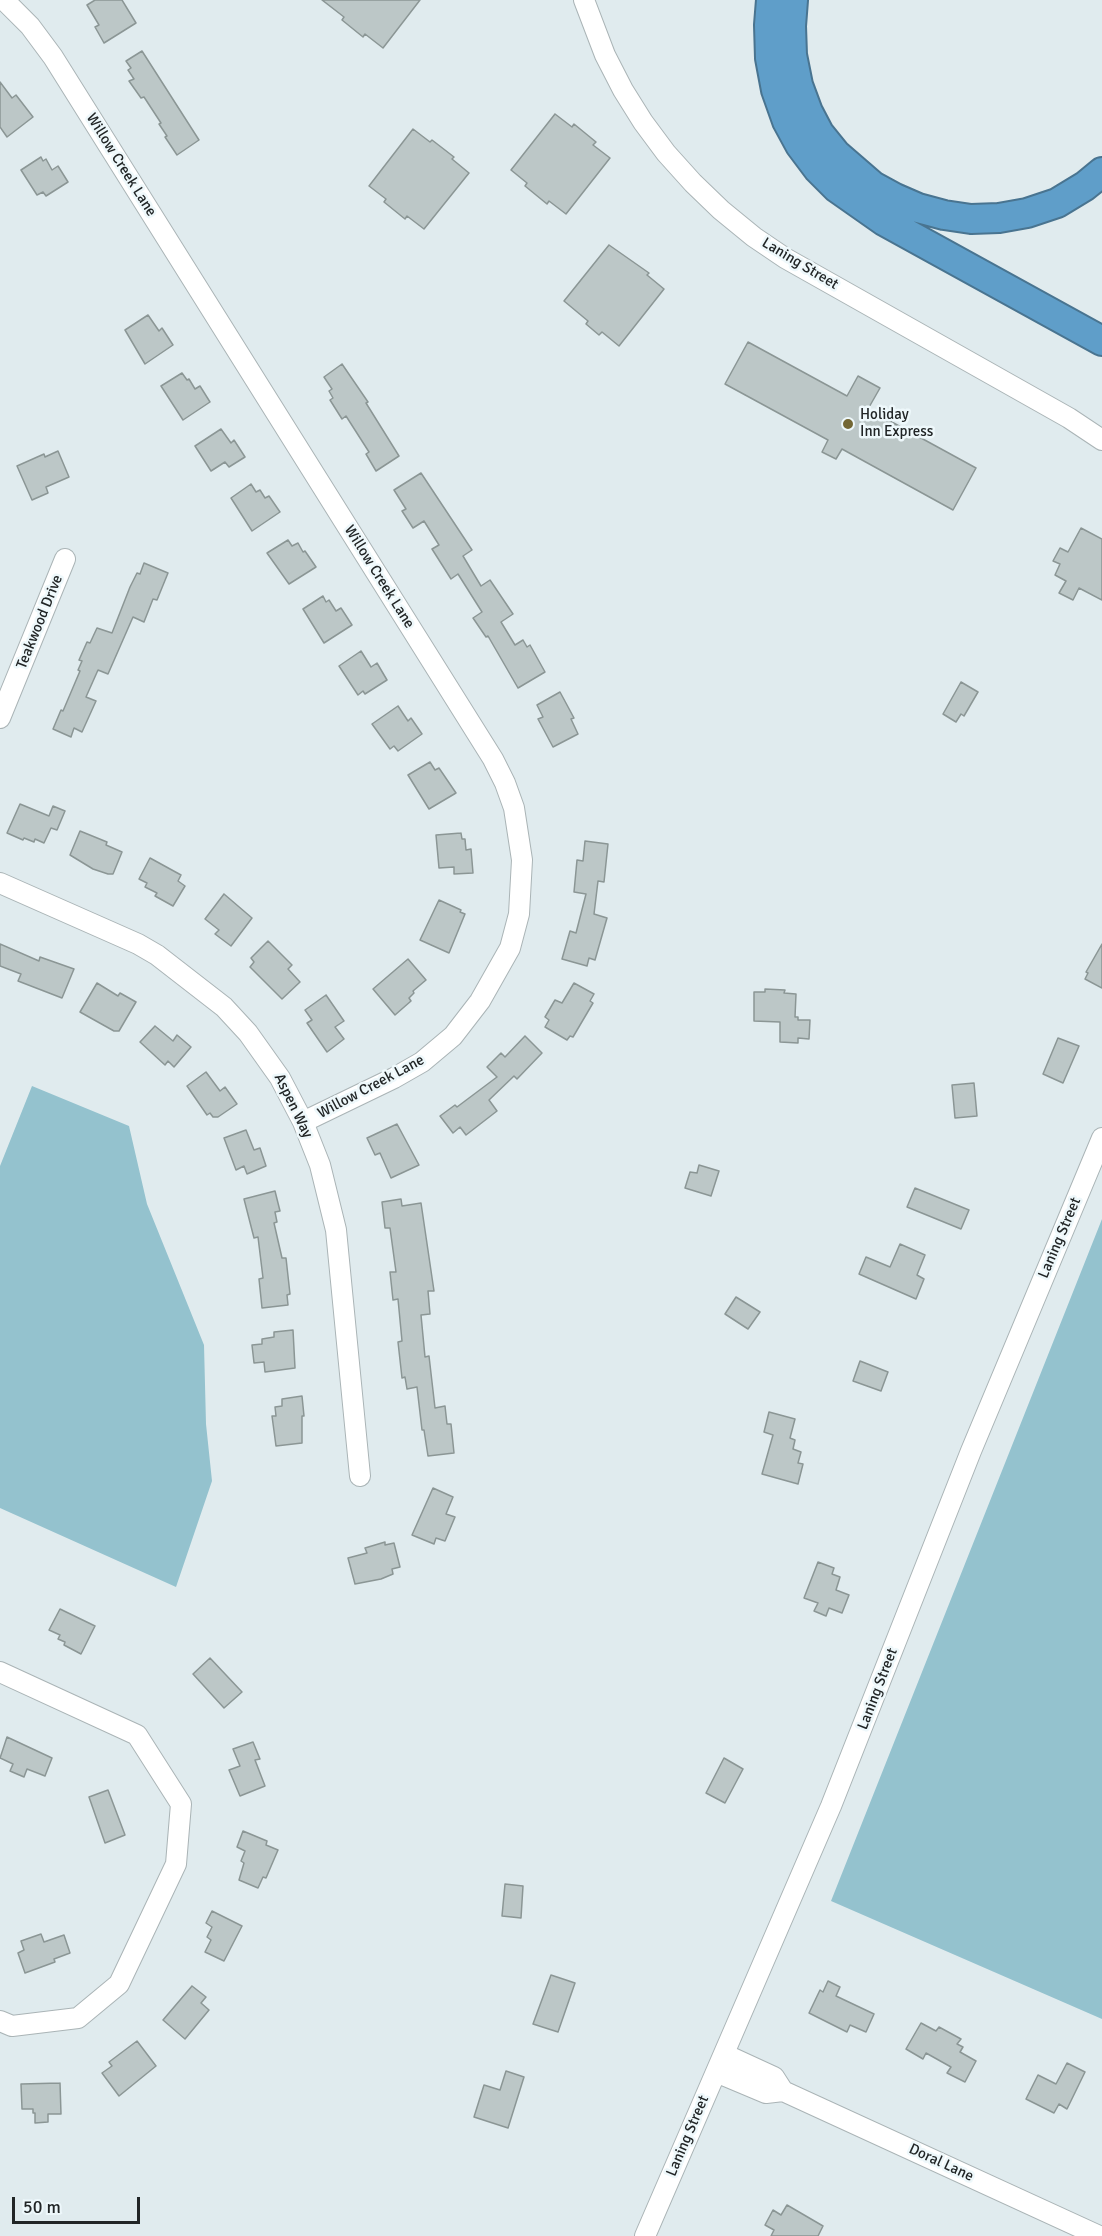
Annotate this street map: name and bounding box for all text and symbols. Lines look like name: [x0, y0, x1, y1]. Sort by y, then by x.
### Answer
street label: Willow Creek Lane: [82, 110, 160, 220]
street label: Laning Street: [758, 234, 842, 294]
place label: Holiday Inn Express: [860, 406, 933, 441]
marker: Holiday Inn Express: [841, 417, 855, 431]
street label: Willow Creek Lane: [340, 522, 418, 632]
street label: Teakwood Drive: [13, 572, 67, 672]
street label: Willow Creek Lane: [315, 1051, 427, 1123]
street label: Aspen Way: [270, 1071, 316, 1141]
street label: Laning Street: [1035, 1195, 1085, 1281]
street label: Laning Street: [854, 1646, 902, 1732]
street label: Laning Street: [663, 2093, 713, 2179]
street label: Doral Lane: [906, 2140, 976, 2186]
scale bar: [15, 2185, 142, 2223]
text: 50 m: [23, 2196, 61, 2218]

